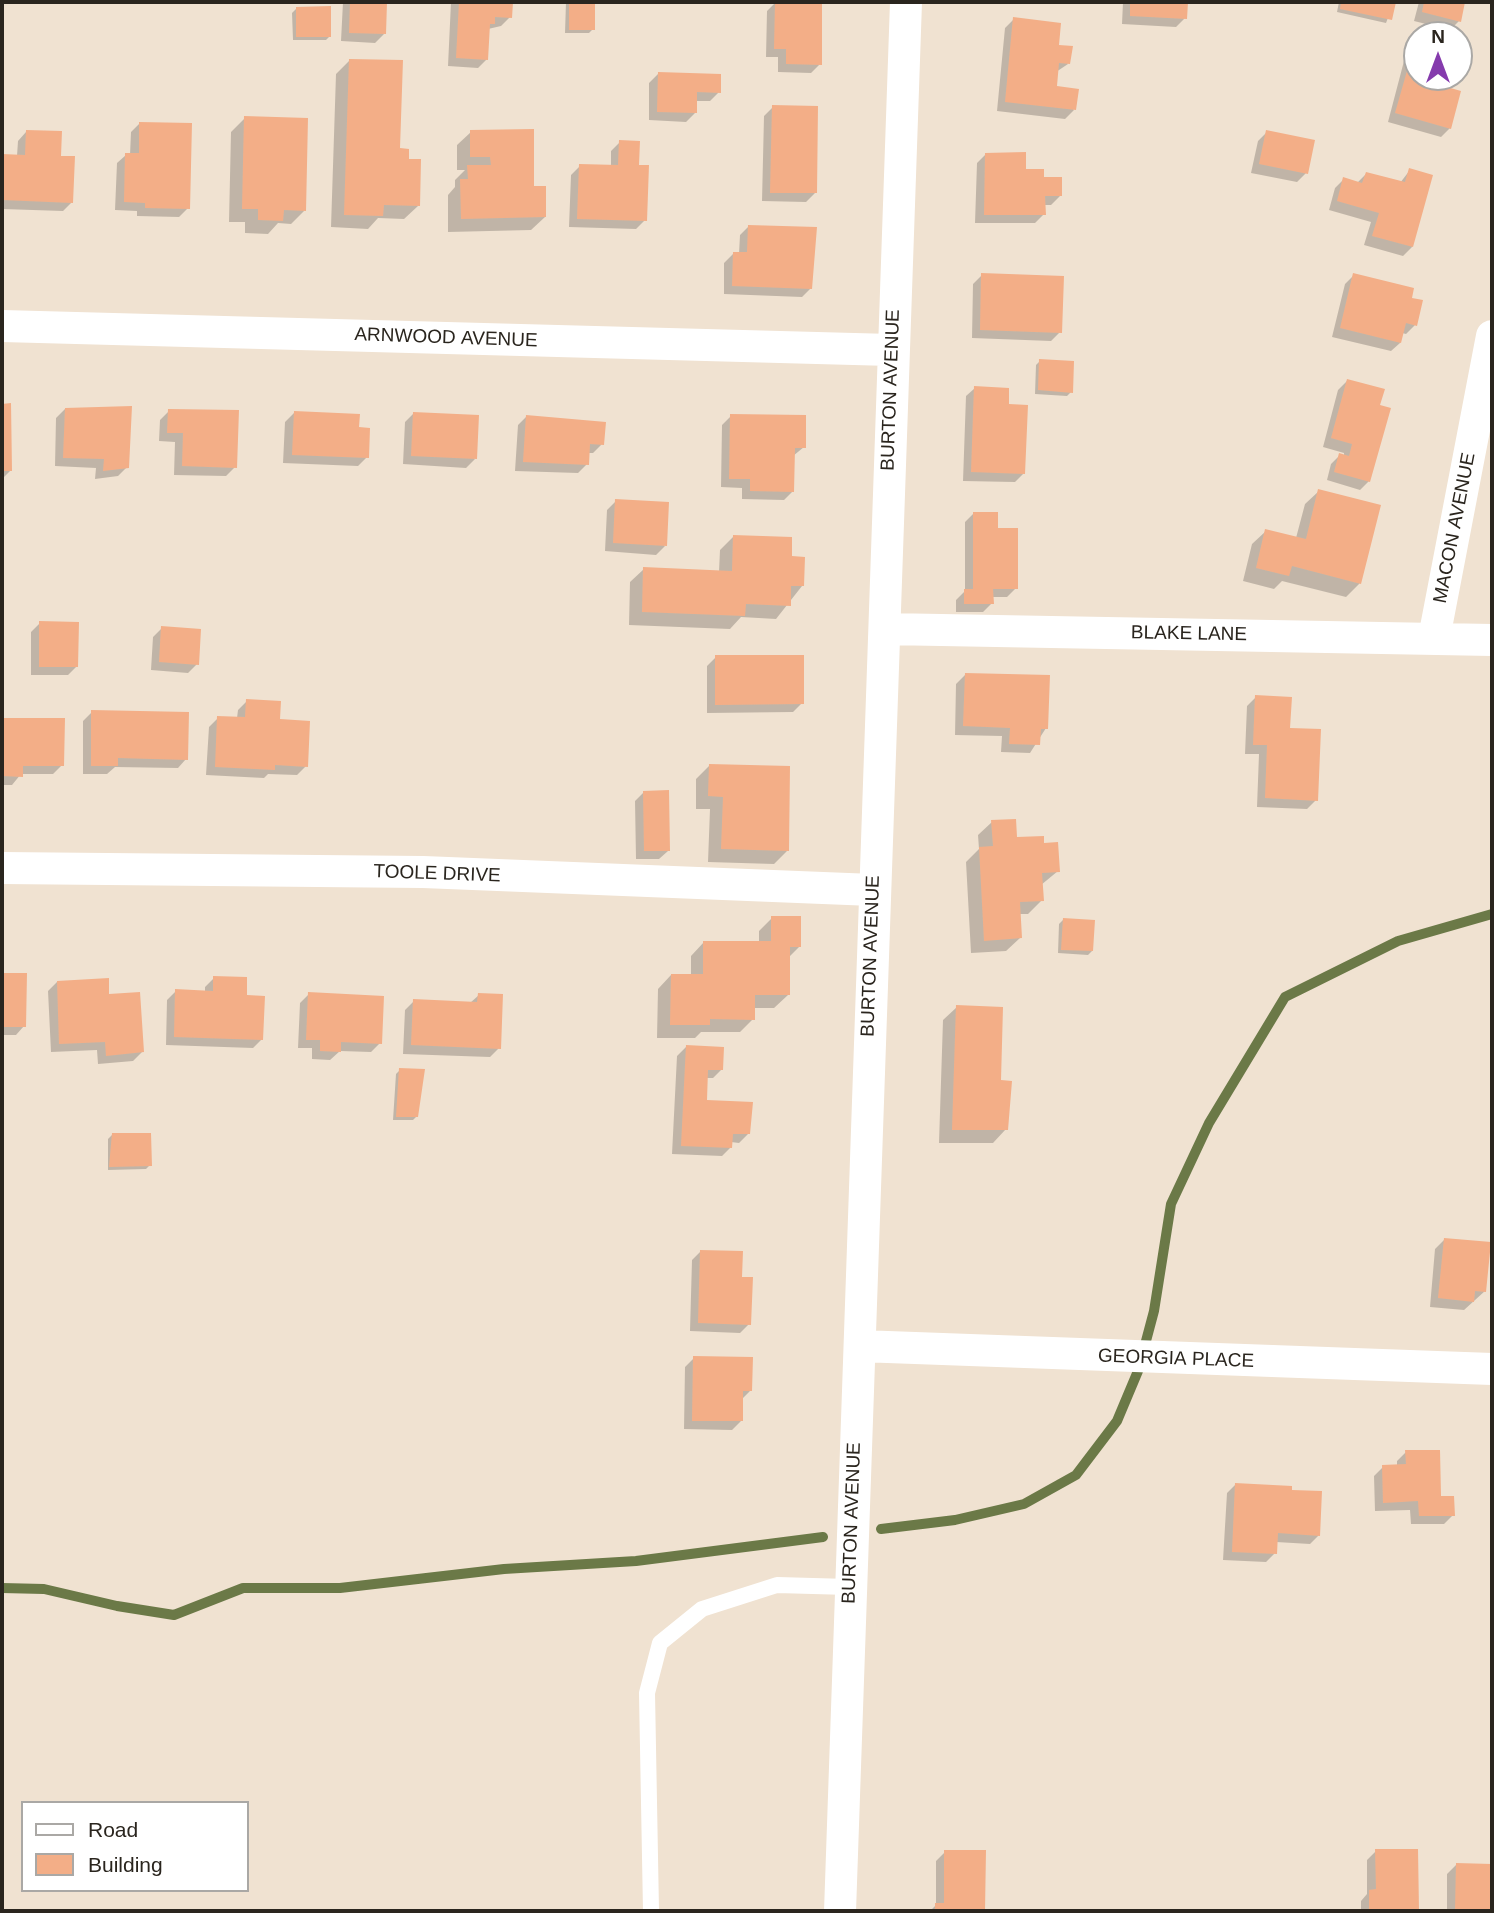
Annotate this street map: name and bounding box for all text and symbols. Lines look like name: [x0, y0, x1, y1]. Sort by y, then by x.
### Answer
north arrow: [1403, 21, 1473, 91]
text: N: [1431, 26, 1445, 47]
street label: BURTON AVENUE: [877, 309, 905, 471]
street label: ARNWOOD AVENUE: [354, 323, 538, 353]
street label: MACON AVENUE: [1429, 451, 1481, 605]
street label: BLAKE LANE: [1131, 622, 1247, 646]
street label: TOOLE DRIVE: [373, 860, 501, 888]
street label: BURTON AVENUE: [857, 875, 885, 1037]
street label: GEORGIA PLACE: [1098, 1345, 1254, 1373]
street label: BURTON AVENUE: [838, 1442, 866, 1604]
legend: [21, 1801, 248, 1892]
text: Road: [88, 1818, 138, 1841]
text: Building: [88, 1853, 163, 1876]

